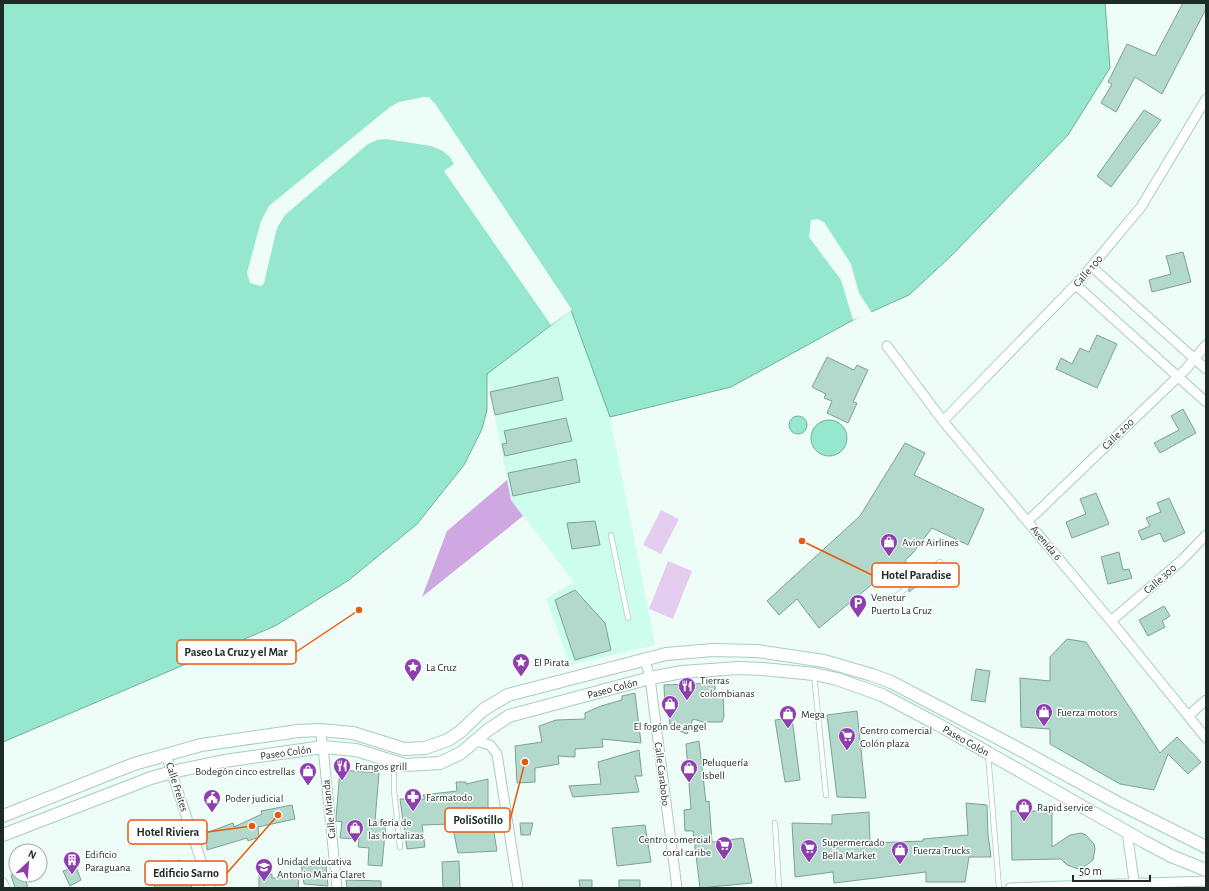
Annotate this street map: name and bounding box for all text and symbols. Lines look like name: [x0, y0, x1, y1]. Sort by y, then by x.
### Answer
street label: Calle 100: [1071, 253, 1105, 289]
street label: Calle 200: [1100, 416, 1136, 452]
street label: Avenida 6: [1028, 523, 1064, 563]
shop icon: Avior Airlines: [879, 532, 899, 557]
place label: Avior Airlines: [902, 537, 959, 548]
street label: Calle 300: [1142, 562, 1179, 596]
callout: Hotel Paradise: [872, 563, 959, 587]
text: Hotel Paradise: [881, 569, 951, 581]
place label: Venetur Puerto La Cruz: [871, 592, 932, 616]
parking icon: Venetur Puerto La Cruz: [848, 593, 868, 618]
callout: Paseo La Cruz y el Mar: [177, 640, 296, 664]
text: Paseo La Cruz y el Mar: [184, 646, 289, 659]
place icon: El Pirata: [511, 652, 531, 677]
place icon: La Cruz: [403, 657, 423, 682]
place label: El Pirata: [534, 657, 569, 668]
place label: La Cruz: [426, 662, 457, 673]
place label: Tierras colombianas: [700, 675, 755, 699]
street label: Paseo Colón: [586, 676, 639, 700]
restaurant icon: Tierras colombianas: [677, 676, 697, 701]
shop icon: El fogón de angel: [660, 694, 680, 719]
shop icon: Fuerza motors: [1034, 702, 1054, 727]
shop icon: Mega: [778, 704, 798, 729]
place label: Fuerza motors: [1057, 707, 1117, 718]
place label: Mega: [801, 709, 825, 720]
place label: El fogón de angel: [634, 721, 706, 732]
street label: Paseo Colón: [941, 723, 991, 758]
place label: Centro comercial Colón plaza: [860, 725, 932, 749]
supermarket icon: Centro comercial Colón plaza: [837, 726, 857, 751]
street label: Calle Carabobo: [653, 741, 671, 807]
street label: Paseo Colón: [260, 743, 312, 761]
restaurant icon: Frangos grill: [332, 756, 352, 781]
place label: Peluquería Isbell: [702, 757, 748, 781]
shop icon: Peluquería Isbell: [679, 758, 699, 783]
street label: Calle Freites: [164, 761, 190, 813]
shop icon: Bodegón cinco estrellas: [298, 761, 318, 786]
place label: Frangos grill: [355, 761, 407, 772]
place label: Bodegón cinco estrellas: [195, 766, 295, 777]
street label: Calle Miranda: [320, 779, 338, 839]
pharmacy icon: Farmatodo: [403, 787, 423, 812]
public building icon: Poder judicial: [202, 788, 222, 813]
place label: Farmatodo: [426, 792, 473, 803]
place label: Poder judicial: [225, 793, 283, 804]
shop icon: Rapid service: [1014, 797, 1034, 822]
place label: Rapid service: [1037, 802, 1093, 813]
callout: PoliSotillo: [445, 808, 510, 832]
text: PoliSotillo: [453, 814, 503, 826]
place label: La feria de las hortalizas: [368, 817, 424, 841]
shop icon: La feria de las hortalizas: [345, 818, 365, 843]
callout: Hotel Riviera: [128, 820, 207, 844]
text: Hotel Riviera: [137, 826, 200, 838]
place label: Centro comercial coral caribe: [639, 834, 711, 858]
supermarket icon: Centro comercial coral caribe: [714, 835, 734, 860]
place label: Supermercado Bella Market: [822, 837, 885, 861]
supermarket icon: Supermercado Bella Market: [799, 838, 819, 863]
shop icon: Fuerza Trucks: [890, 840, 910, 865]
north arrow: [8, 843, 48, 883]
place label: Fuerza Trucks: [913, 845, 970, 856]
text: N: [26, 848, 38, 861]
place label: Edificio Paraguana: [85, 849, 131, 873]
building icon: Edificio Paraguana: [62, 850, 82, 875]
place label: Unidad educativa Antonio Maria Claret: [277, 856, 366, 880]
school or university icon: Unidad educativa Antonio Maria Claret: [254, 857, 274, 882]
scale bar: [1073, 857, 1150, 883]
callout: Edificio Sarno: [145, 861, 227, 885]
text: 50 m: [1079, 865, 1102, 877]
text: Edificio Sarno: [153, 867, 219, 879]

